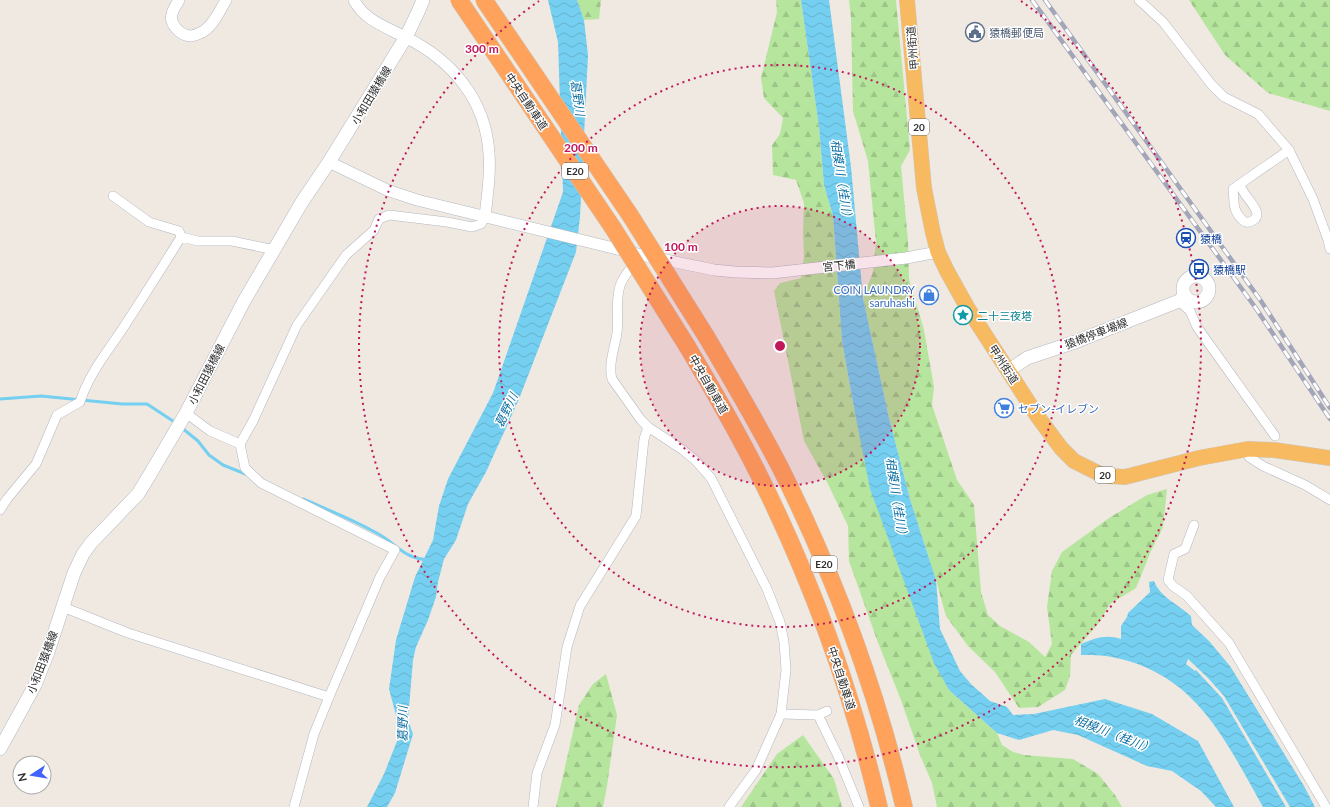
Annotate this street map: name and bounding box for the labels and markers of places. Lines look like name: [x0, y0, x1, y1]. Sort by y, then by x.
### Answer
public building icon: 猿橋郵便局: [964, 21, 986, 43]
place label: 猿橋郵便局: [989, 26, 1044, 39]
station icon: 猿橋: [1175, 227, 1197, 249]
place label: 猿橋: [1200, 232, 1222, 245]
bus stop icon: 猿橋駅: [1188, 258, 1210, 280]
place label: 猿橋駅: [1213, 263, 1246, 276]
place label: COIN LAUNDRY saruhashi: [833, 283, 915, 309]
shop icon: COIN LAUNDRY saruhashi: [918, 284, 940, 306]
place icon: 二十三夜塔: [952, 304, 974, 326]
place label: 二十三夜塔: [977, 309, 1032, 322]
centre of rings: [773, 339, 787, 353]
supermarket icon: セブン-イレブン: [993, 397, 1015, 419]
place label: セブン-イレブン: [1018, 402, 1099, 415]

